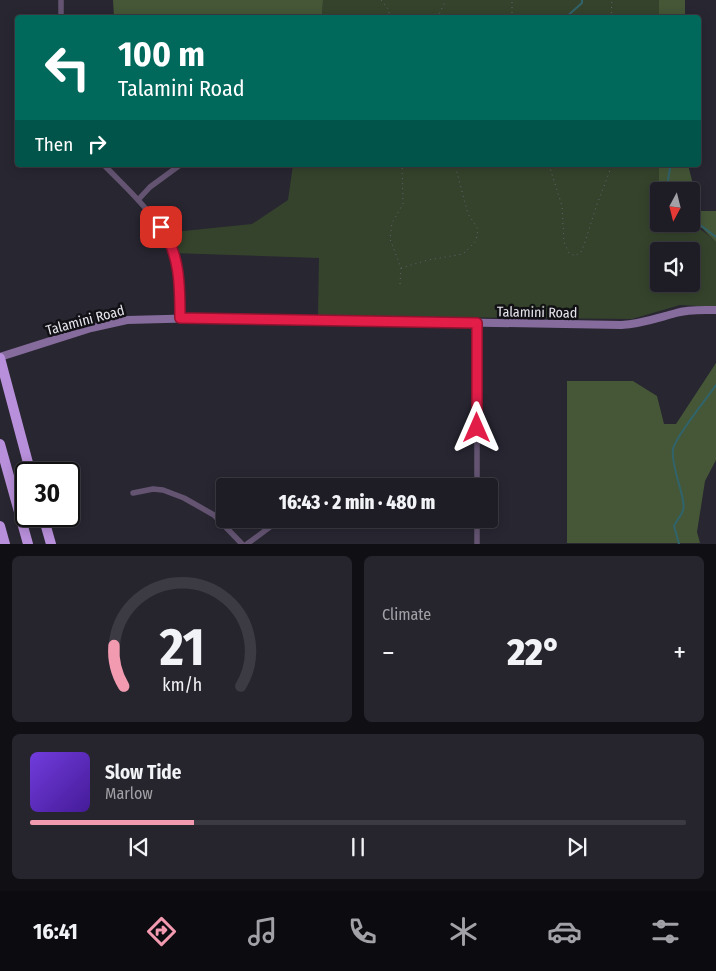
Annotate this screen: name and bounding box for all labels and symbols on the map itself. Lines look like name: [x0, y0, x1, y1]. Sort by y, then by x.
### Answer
north arrow: [650, 182, 700, 232]
pin: [140, 206, 182, 248]
street label: Talamini Road: [44, 302, 126, 339]
street label: Talamini Road: [497, 303, 577, 322]
position arrow: [450, 401, 502, 453]
speed limit sign: 30: [15, 462, 80, 527]

